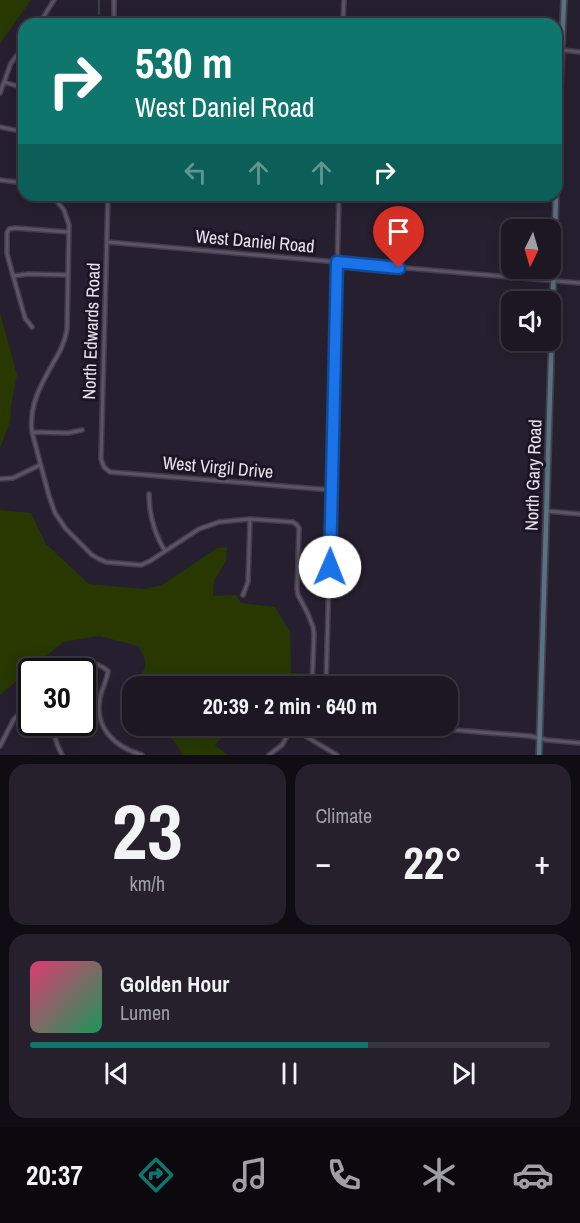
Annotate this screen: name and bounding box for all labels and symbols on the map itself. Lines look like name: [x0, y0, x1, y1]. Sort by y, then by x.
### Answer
pin: [373, 206, 424, 268]
north arrow: [501, 219, 561, 279]
street label: West Daniel Road: [194, 223, 316, 259]
street label: North Edwards Road: [76, 262, 106, 400]
street label: North Gary Road: [519, 419, 547, 531]
street label: West Virgil Drive: [162, 450, 274, 484]
position arrow: [298, 535, 362, 599]
speed limit sign: 30: [18, 658, 96, 736]

